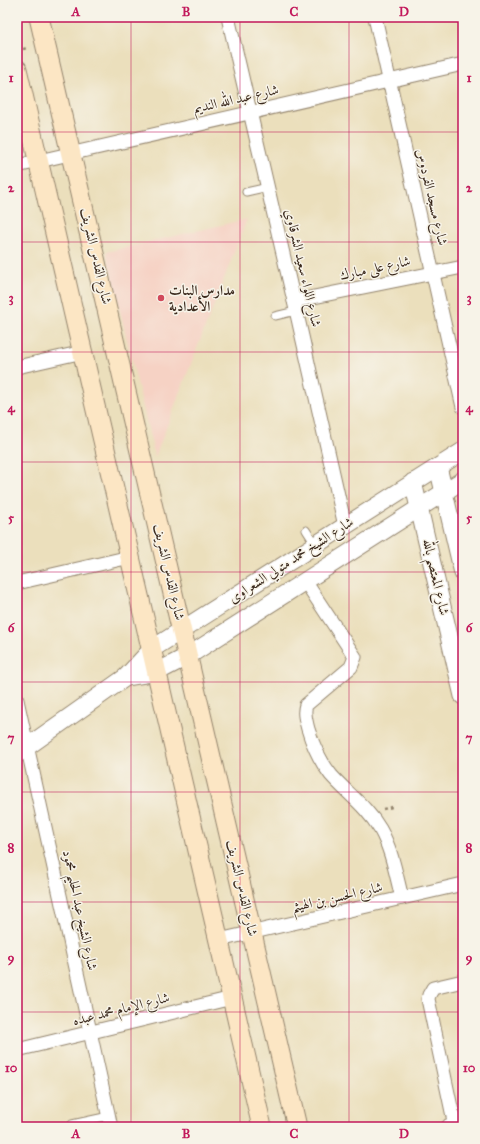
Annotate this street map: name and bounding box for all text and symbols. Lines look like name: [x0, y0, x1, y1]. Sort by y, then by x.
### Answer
text: A: [71, 4, 81, 20]
text: B: [182, 4, 191, 20]
text: C: [290, 4, 299, 20]
text: D: [399, 4, 409, 20]
text: 1: [8, 70, 14, 86]
text: 1: [466, 70, 472, 86]
street label: شارع عبد الله النديم: [191, 78, 281, 121]
street label: شارع مسجد الفردوس: [410, 147, 451, 248]
text: 2: [8, 180, 15, 196]
text: 2: [466, 180, 473, 196]
street label: شارع القدس الشريف: [74, 206, 115, 307]
street label: شارع اللواء سعيد الشرقاوي: [278, 207, 325, 329]
street label: شارع على مبارك: [338, 252, 413, 287]
place label: مدارس البنات الأعدادية: [169, 282, 235, 315]
text: 3: [8, 290, 14, 306]
text: 3: [466, 290, 472, 306]
marker: مدارس البنات الأعدادية: [156, 293, 166, 303]
text: 4: [7, 400, 15, 416]
text: 4: [465, 400, 473, 416]
text: 5: [8, 510, 15, 526]
text: 5: [466, 510, 473, 526]
street label: شارع الشيخ محمد متولي الشعراوى: [225, 513, 359, 610]
street label: شارع القدس الشريف: [147, 522, 188, 623]
street label: شارع المعتصم بالله: [414, 536, 456, 618]
text: 6: [8, 620, 16, 636]
text: 6: [466, 620, 474, 636]
text: 7: [8, 730, 15, 746]
text: 7: [466, 730, 473, 746]
street label: شارع القدس الشريف: [220, 838, 261, 939]
text: 8: [8, 840, 15, 856]
text: 8: [466, 840, 473, 856]
street label: شارع الشيخ عبد الحليم محمود: [54, 848, 101, 973]
street label: شارع الحسن بن الهيثم: [290, 878, 385, 921]
text: 9: [8, 950, 15, 966]
text: 9: [466, 950, 473, 966]
street label: شارع الإمام محمد عبده: [71, 989, 172, 1033]
text: 10: [5, 1060, 18, 1076]
text: 10: [463, 1060, 476, 1076]
text: A: [71, 1126, 81, 1142]
text: B: [182, 1126, 191, 1142]
text: C: [290, 1126, 299, 1142]
text: D: [399, 1126, 409, 1142]

